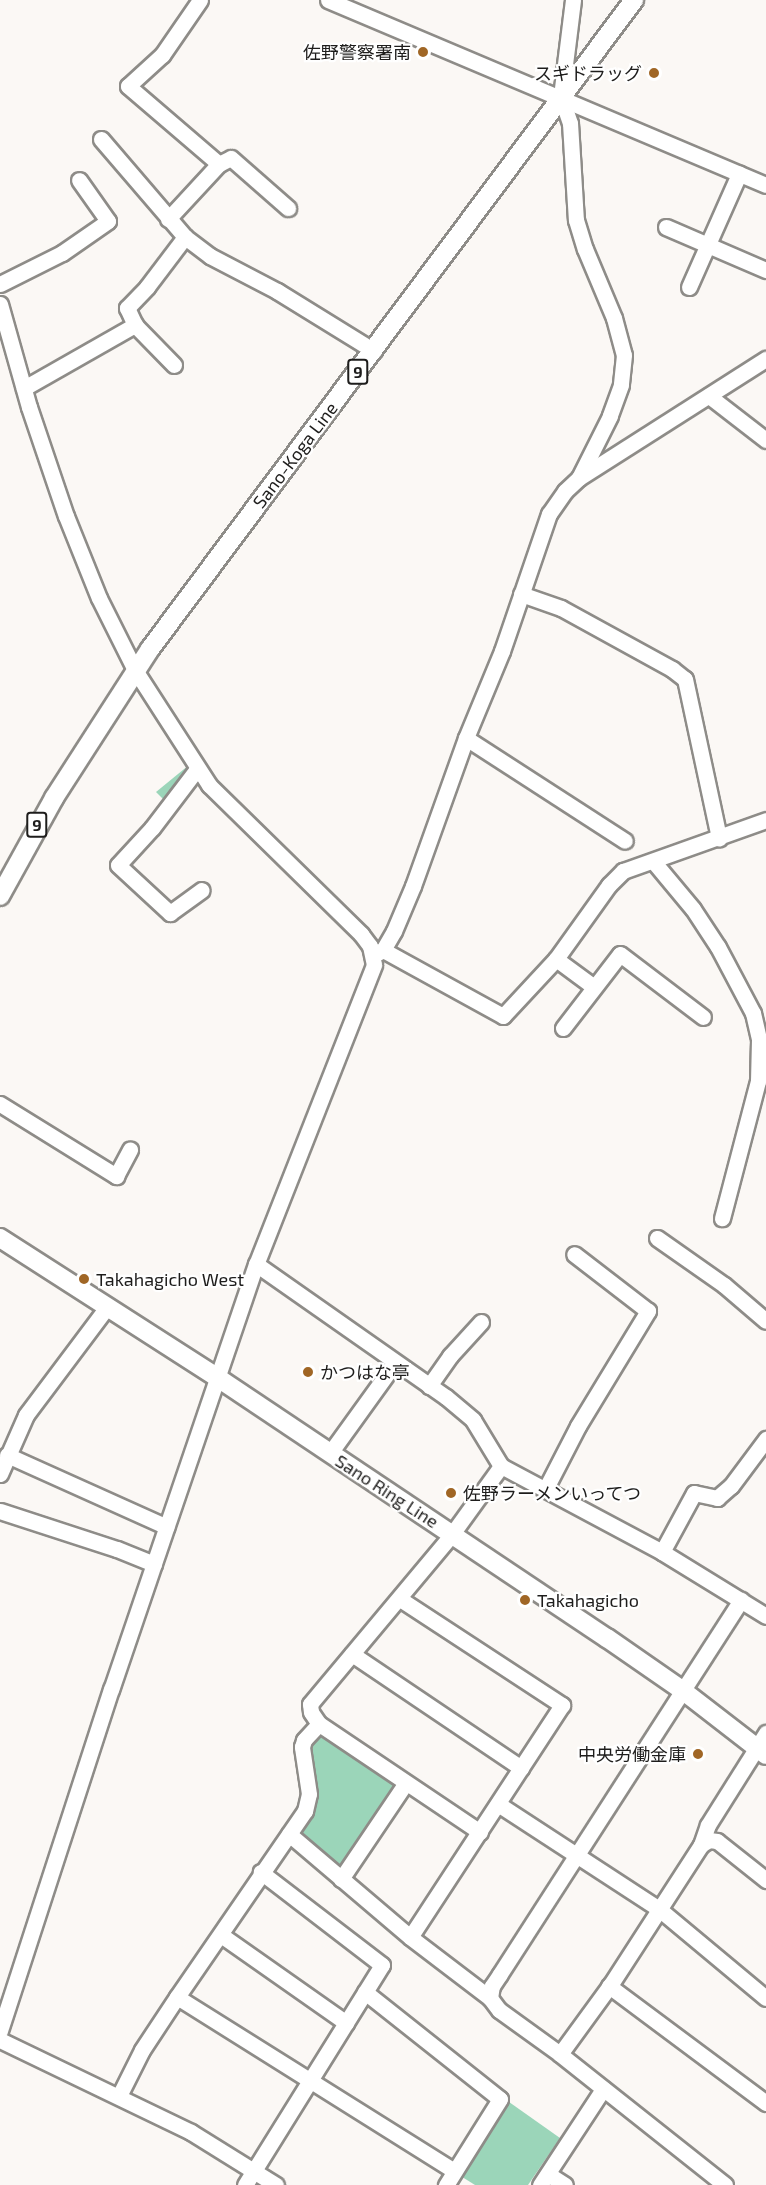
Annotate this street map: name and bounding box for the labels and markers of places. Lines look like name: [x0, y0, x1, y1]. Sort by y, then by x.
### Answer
place label: 佐野警察署南: [303, 41, 411, 63]
marker: 佐野警察署南: [416, 45, 430, 59]
place label: スギドラッグ: [534, 62, 642, 84]
marker: スギドラッグ: [647, 66, 661, 80]
place label: Takahagicho West: [96, 1268, 244, 1290]
marker: Takahagicho West: [77, 1272, 91, 1286]
place label: かつはな亭: [320, 1361, 410, 1383]
marker: かつはな亭: [301, 1365, 315, 1379]
place label: 佐野ラーメンいってつ: [463, 1482, 643, 1504]
marker: 佐野ラーメンいってつ: [444, 1486, 458, 1500]
place label: Takahagicho: [537, 1589, 639, 1611]
marker: Takahagicho: [518, 1593, 532, 1607]
place label: 中央労働金庫: [578, 1743, 686, 1765]
marker: 中央労働金庫: [691, 1747, 705, 1761]

